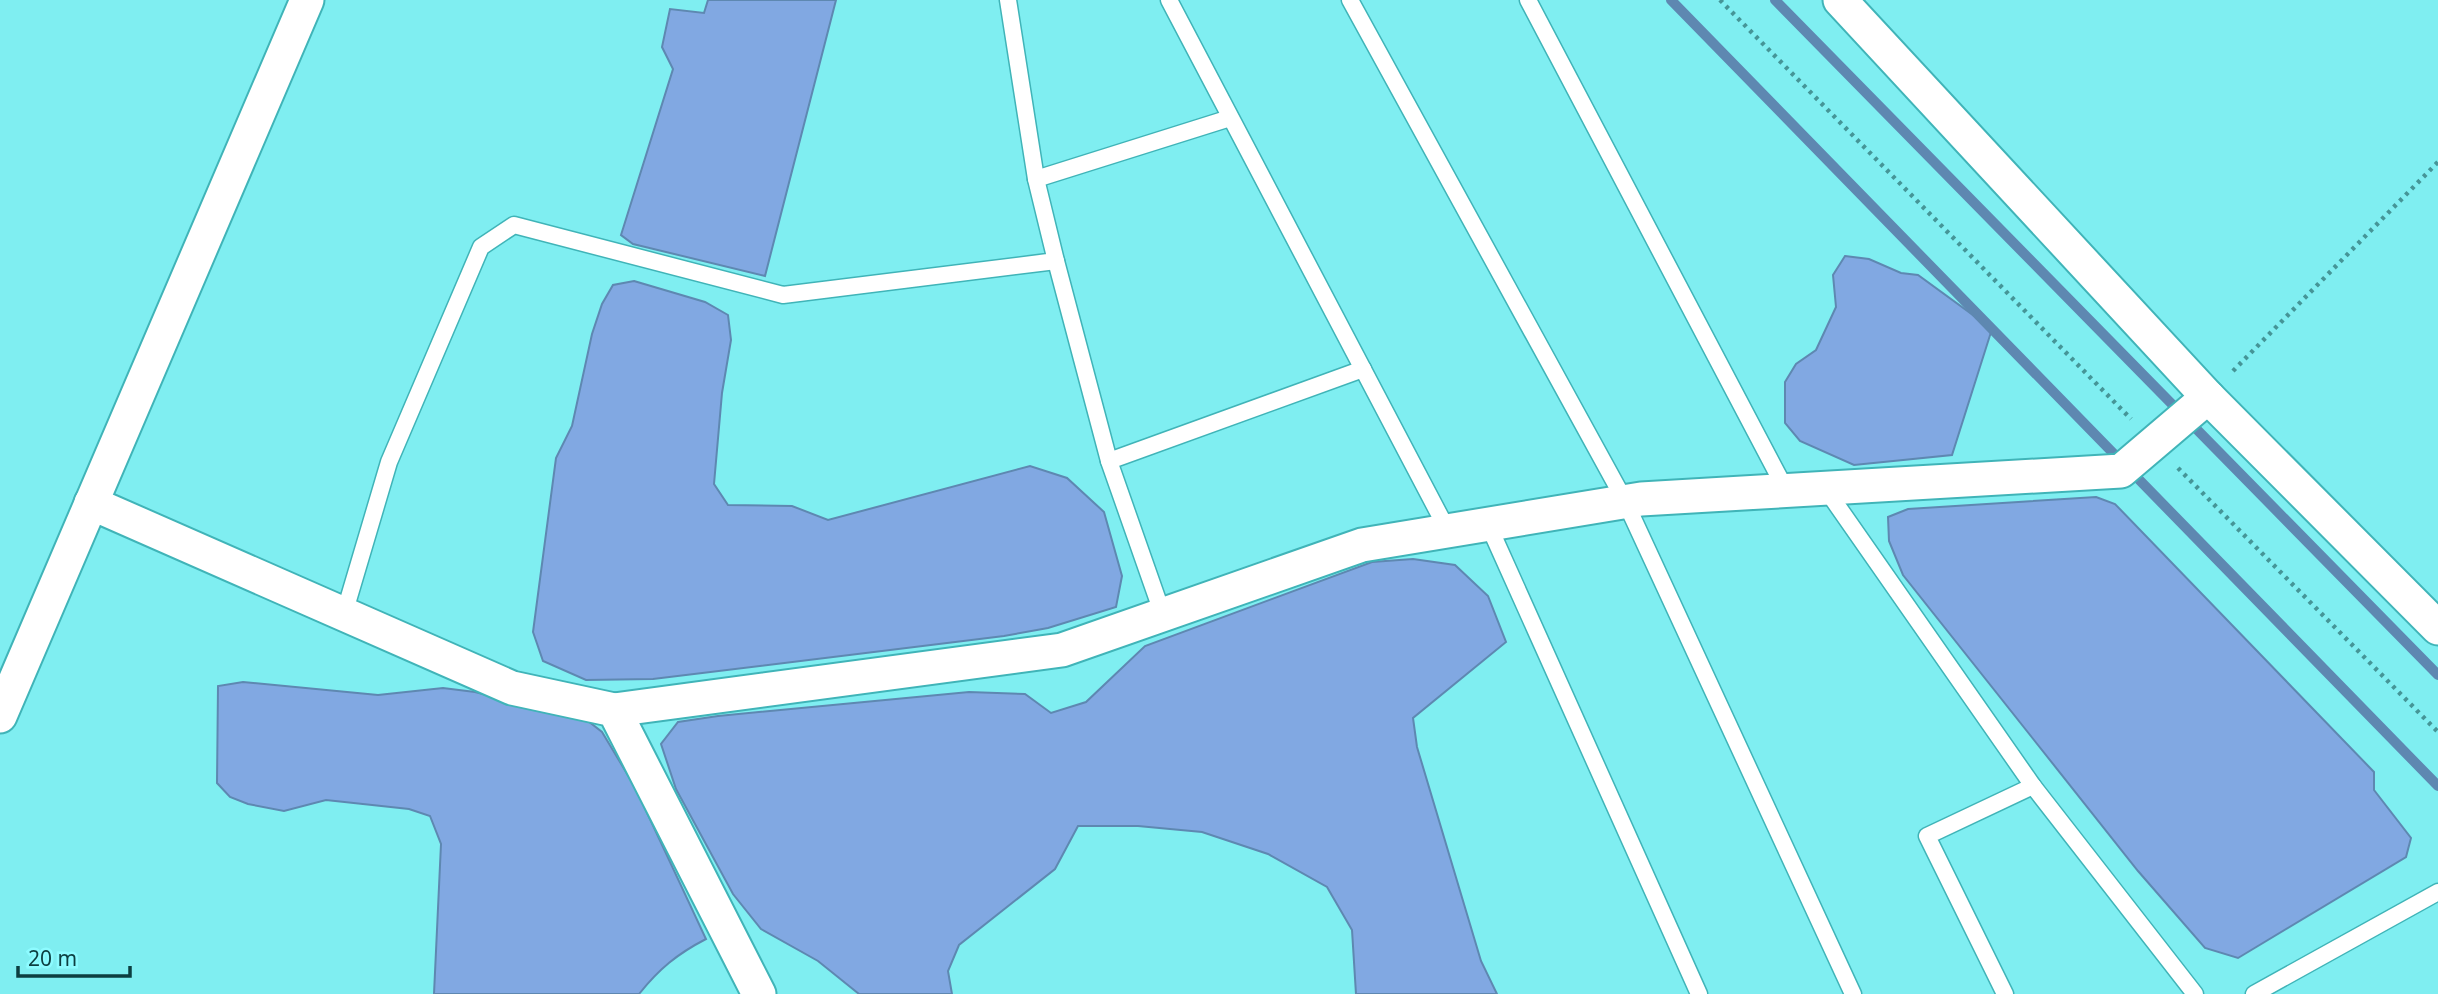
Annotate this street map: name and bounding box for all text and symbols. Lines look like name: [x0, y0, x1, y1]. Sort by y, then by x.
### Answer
scale bar: [18, 934, 130, 978]
text: 20 m: [28, 944, 77, 972]

